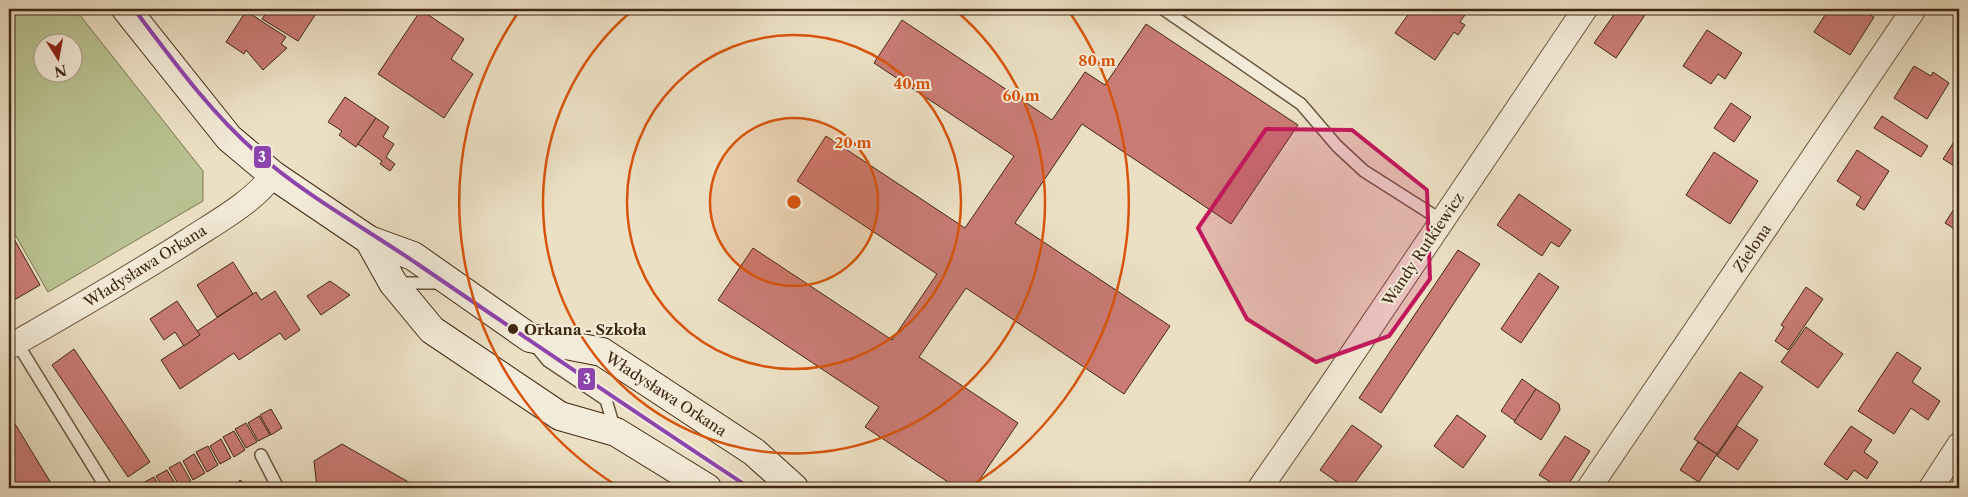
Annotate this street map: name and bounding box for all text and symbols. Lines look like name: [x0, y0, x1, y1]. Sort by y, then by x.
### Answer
north arrow: [32, 32, 82, 82]
text: 80 m: [1078, 51, 1116, 70]
text: N: [53, 61, 68, 81]
text: 40 m: [893, 74, 931, 93]
text: 60 m: [1002, 86, 1040, 105]
text: 20 m: [834, 133, 872, 152]
line badge: 3: [253, 145, 272, 169]
text: 3: [258, 148, 266, 166]
street label: Wandy Rutkiewicz: [1377, 188, 1468, 310]
centre of rings: [785, 193, 803, 211]
street label: Zielona: [1729, 220, 1775, 276]
street label: Władysława Orkana: [79, 221, 210, 312]
place label: Orkana - Szkoła: [524, 320, 647, 339]
marker: Orkana - Szkoła: [506, 322, 520, 336]
street label: Władysława Orkana: [601, 347, 730, 440]
line badge: 3: [577, 367, 596, 391]
text: 3: [583, 370, 591, 388]

